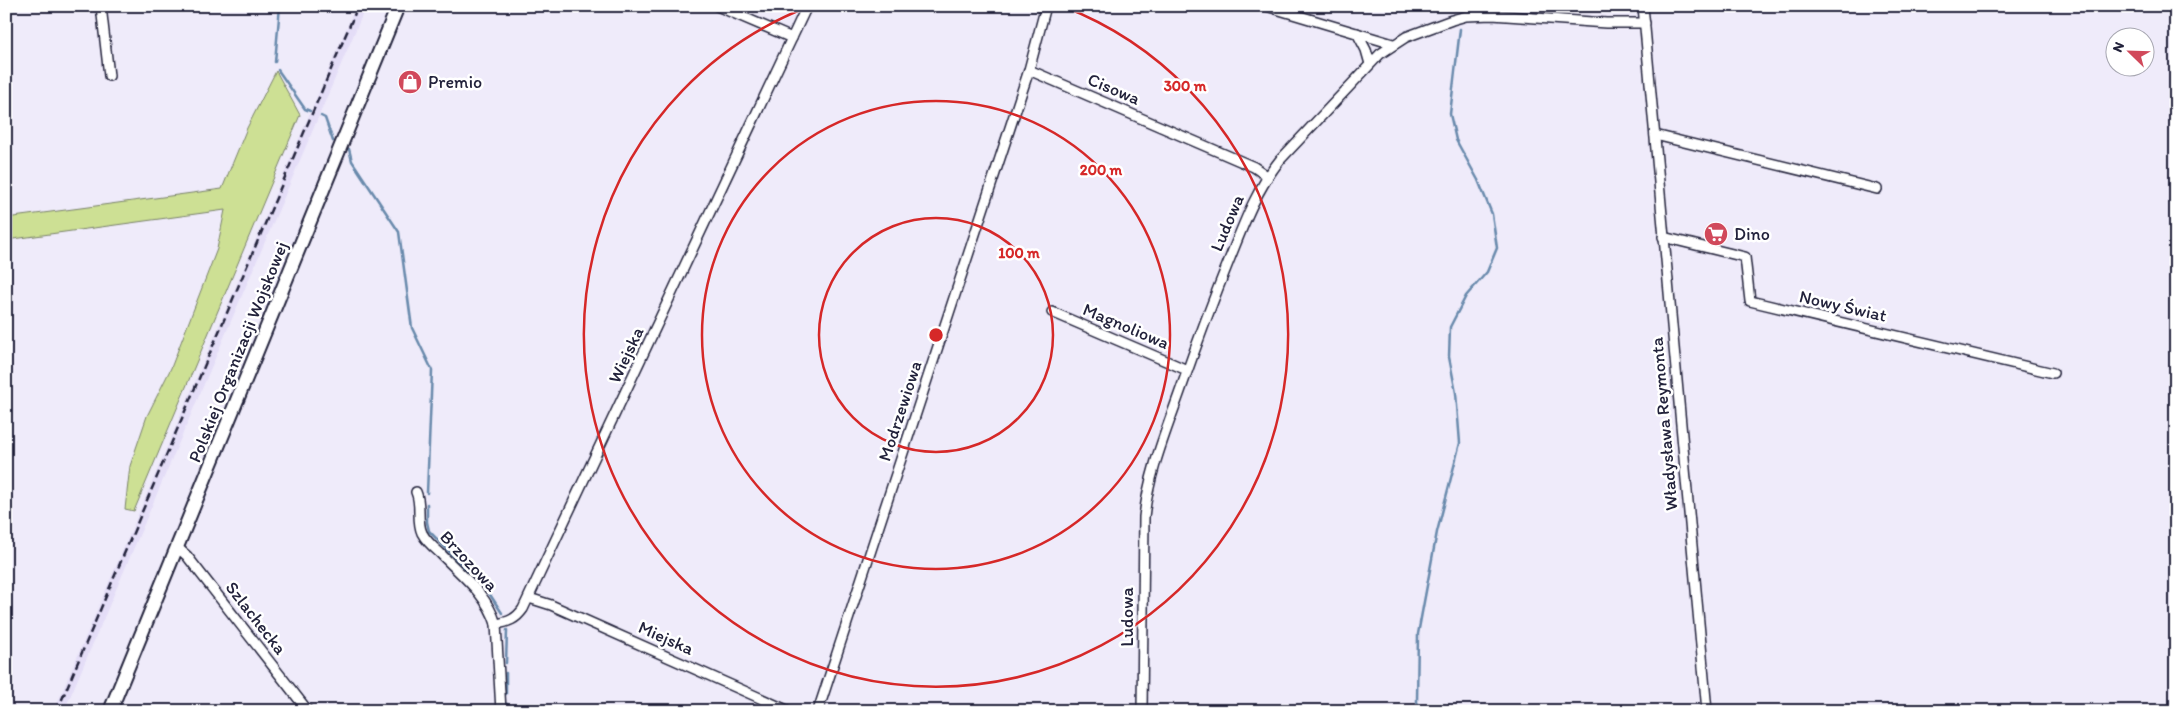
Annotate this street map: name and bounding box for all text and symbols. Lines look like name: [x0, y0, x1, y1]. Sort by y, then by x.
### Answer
north arrow: [2104, 28, 2154, 78]
text: N: [2109, 39, 2128, 55]
street label: Cisowa: [1084, 68, 1144, 110]
shop icon: Premio: [397, 69, 423, 95]
place label: Premio: [428, 71, 482, 93]
text: 300 m: [1164, 77, 1207, 95]
text: 200 m: [1080, 161, 1123, 179]
street label: Ludowa: [1205, 191, 1249, 255]
supermarket icon: Dino: [1703, 221, 1729, 247]
place label: Dino: [1734, 223, 1770, 245]
street label: Polskiej Organizacji Wojskowej: [184, 238, 292, 466]
text: 100 m: [998, 244, 1040, 262]
street label: Nowy Świat: [1797, 285, 1889, 327]
street label: Magnoliowa: [1080, 298, 1173, 354]
street label: Wiejska: [603, 323, 649, 387]
centre of rings: [927, 326, 945, 344]
street label: Władysława Reymonta: [1645, 336, 1683, 512]
street label: Modrzewiowa: [873, 358, 927, 464]
street label: Brzozowa: [435, 526, 503, 597]
street label: Szlachecka: [221, 577, 292, 659]
street label: Ludowa: [1116, 587, 1138, 647]
street label: Miejska: [635, 616, 698, 660]

